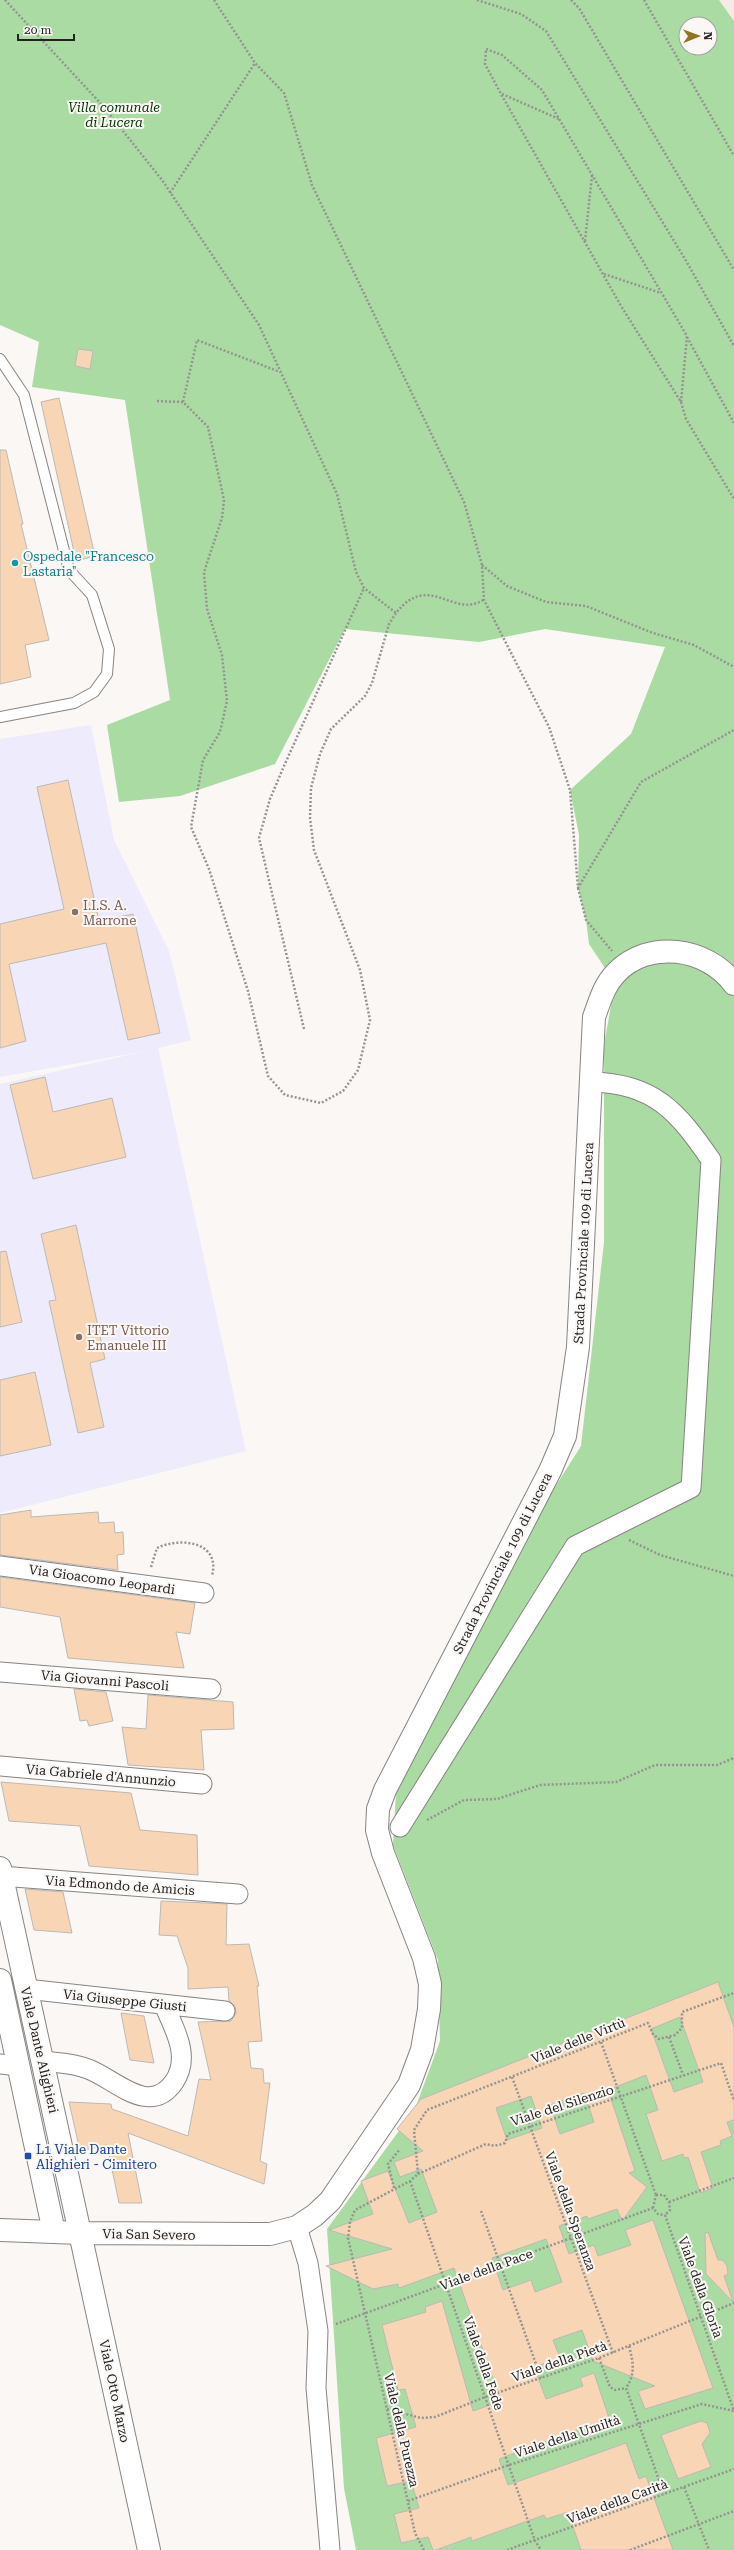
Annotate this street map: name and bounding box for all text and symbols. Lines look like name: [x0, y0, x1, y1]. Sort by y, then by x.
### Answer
scale bar: [18, 16, 74, 42]
north arrow: [678, 16, 718, 56]
text: 20 m: [24, 23, 51, 37]
text: N: [701, 31, 714, 41]
park label: Villa comunale di Lucera: [68, 100, 160, 130]
place label: Ospedale "Francesco Lastaria": [23, 549, 154, 579]
marker: Ospedale "Francesco Lastaria": [10, 558, 20, 568]
place label: I.I.S. A. Marrone: [83, 898, 136, 928]
marker: I.I.S. A. Marrone: [70, 907, 80, 917]
street label: Strada Provinciale 109 di Lucera: [571, 1142, 596, 1344]
place label: ITET Vittorio Emanuele III: [87, 1323, 169, 1353]
marker: ITET Vittorio Emanuele III: [74, 1332, 84, 1342]
street label: Strada Provinciale 109 di Lucera: [450, 1470, 555, 1656]
street label: Via Gioacomo Leopardi: [28, 1562, 176, 1597]
street label: Via Giovanni Pascoli: [40, 1667, 170, 1694]
street label: Via Gabriele d'Annunzio: [25, 1761, 177, 1790]
street label: Via Edmondo de Amicis: [45, 1873, 195, 1898]
street label: Viale Dante Alighieri: [18, 1985, 61, 2115]
street label: Via Giuseppe Giusti: [62, 1987, 187, 2014]
street label: Viale delle Virtù: [529, 2015, 627, 2066]
street label: Viale del Silenzio: [509, 2082, 616, 2129]
place label: L1 Viale Dante Alighieri - Cimitero: [36, 2142, 157, 2172]
street label: Viale della Speranza: [542, 2149, 599, 2273]
marker: L1 Viale Dante Alighieri - Cimitero: [23, 2151, 33, 2161]
street label: Via San Severo: [102, 2226, 196, 2243]
street label: Viale della Gloria: [675, 2234, 726, 2340]
street label: Viale della Pace: [438, 2246, 535, 2293]
street label: Viale della Fede: [460, 2314, 507, 2412]
street label: Viale Otto Marzo: [96, 2338, 133, 2444]
street label: Viale della Pietà: [509, 2338, 609, 2385]
street label: Viale della Purezza: [381, 2372, 422, 2489]
street label: Viale della Umiltà: [512, 2412, 622, 2461]
street label: Viale della Carità: [565, 2476, 670, 2527]

